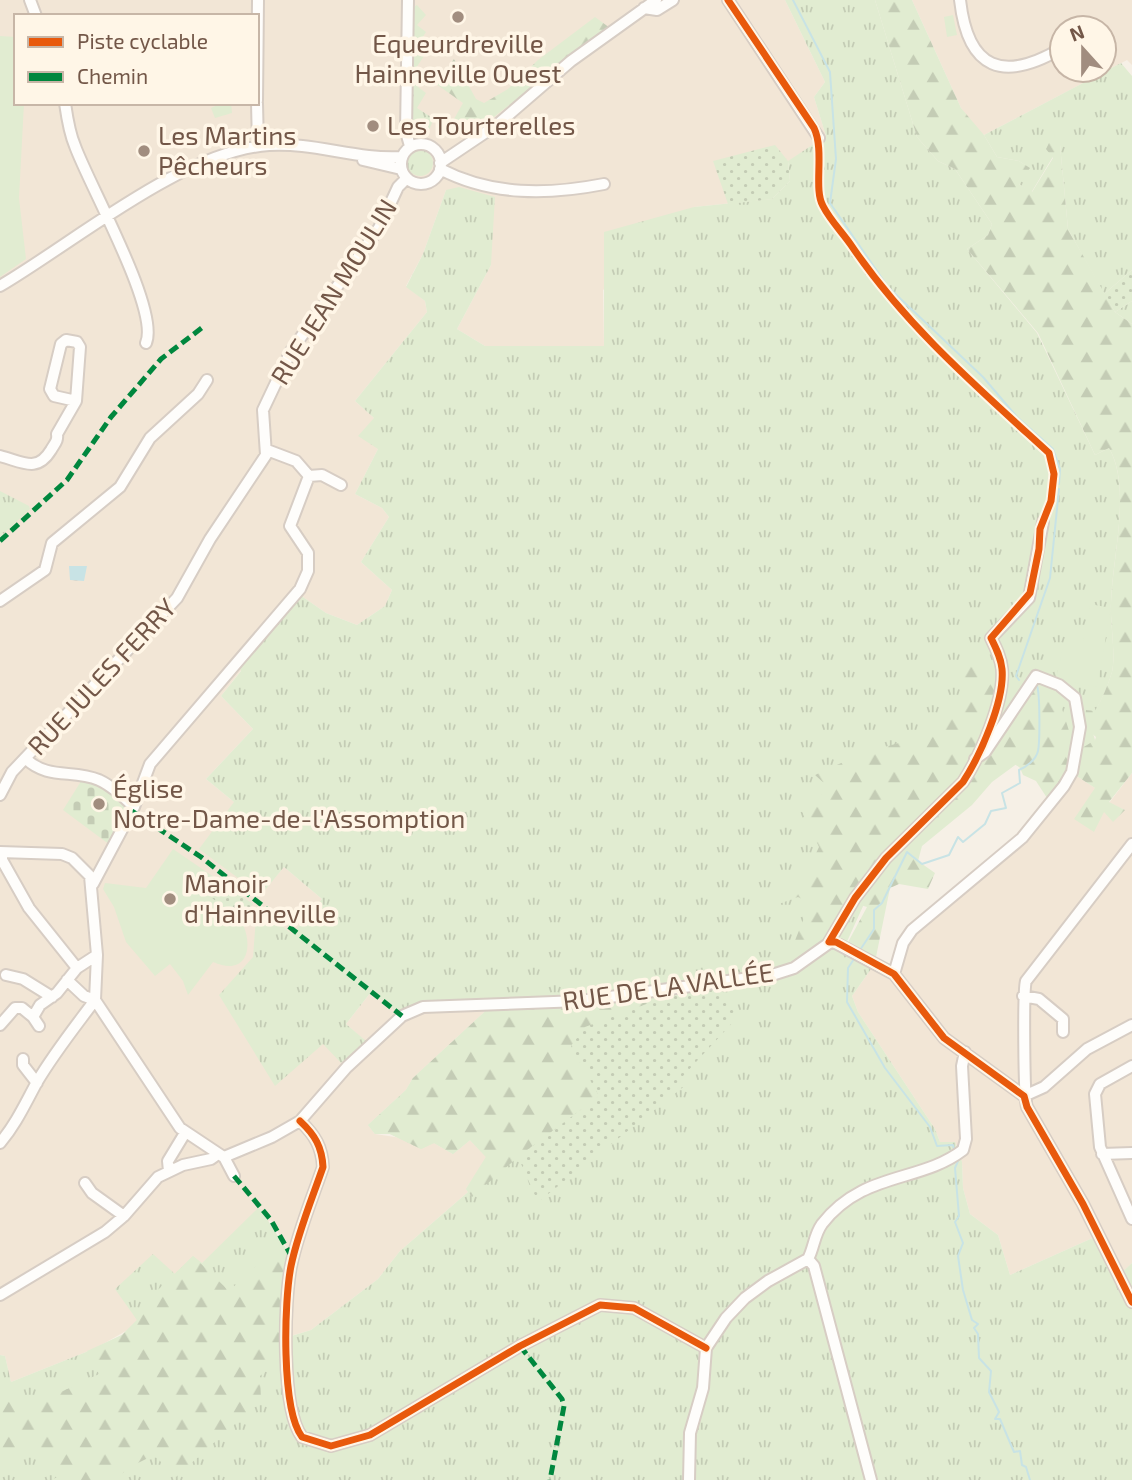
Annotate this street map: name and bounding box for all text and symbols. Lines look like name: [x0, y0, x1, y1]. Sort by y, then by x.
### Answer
marker: Equeurdreville Hainneville Ouest: [450, 9, 466, 25]
legend: [14, 14, 259, 105]
north arrow: [1048, 14, 1118, 84]
text: N: [1066, 19, 1087, 46]
place label: Equeurdreville Hainneville Ouest: [355, 27, 562, 88]
text: Piste cyclable: [77, 28, 208, 53]
text: Chemin: [77, 63, 148, 88]
place label: Les Tourterelles: [387, 109, 575, 140]
marker: Les Tourterelles: [365, 118, 381, 134]
place label: Les Martins Pêcheurs: [158, 119, 296, 180]
marker: Les Martins Pêcheurs: [136, 143, 152, 159]
street label: RUE JEAN MOULIN: [263, 193, 402, 390]
street label: RUE JULES FERRY: [20, 591, 182, 761]
place label: Église Notre-Dame-de-l'Assomption: [113, 772, 465, 833]
marker: Église Notre-Dame-de-l'Assomption: [91, 796, 107, 812]
place label: Manoir d'Hainneville: [184, 867, 336, 928]
marker: Manoir d'Hainneville: [162, 891, 178, 907]
street label: RUE DE LA VALLÉE: [560, 955, 775, 1016]

